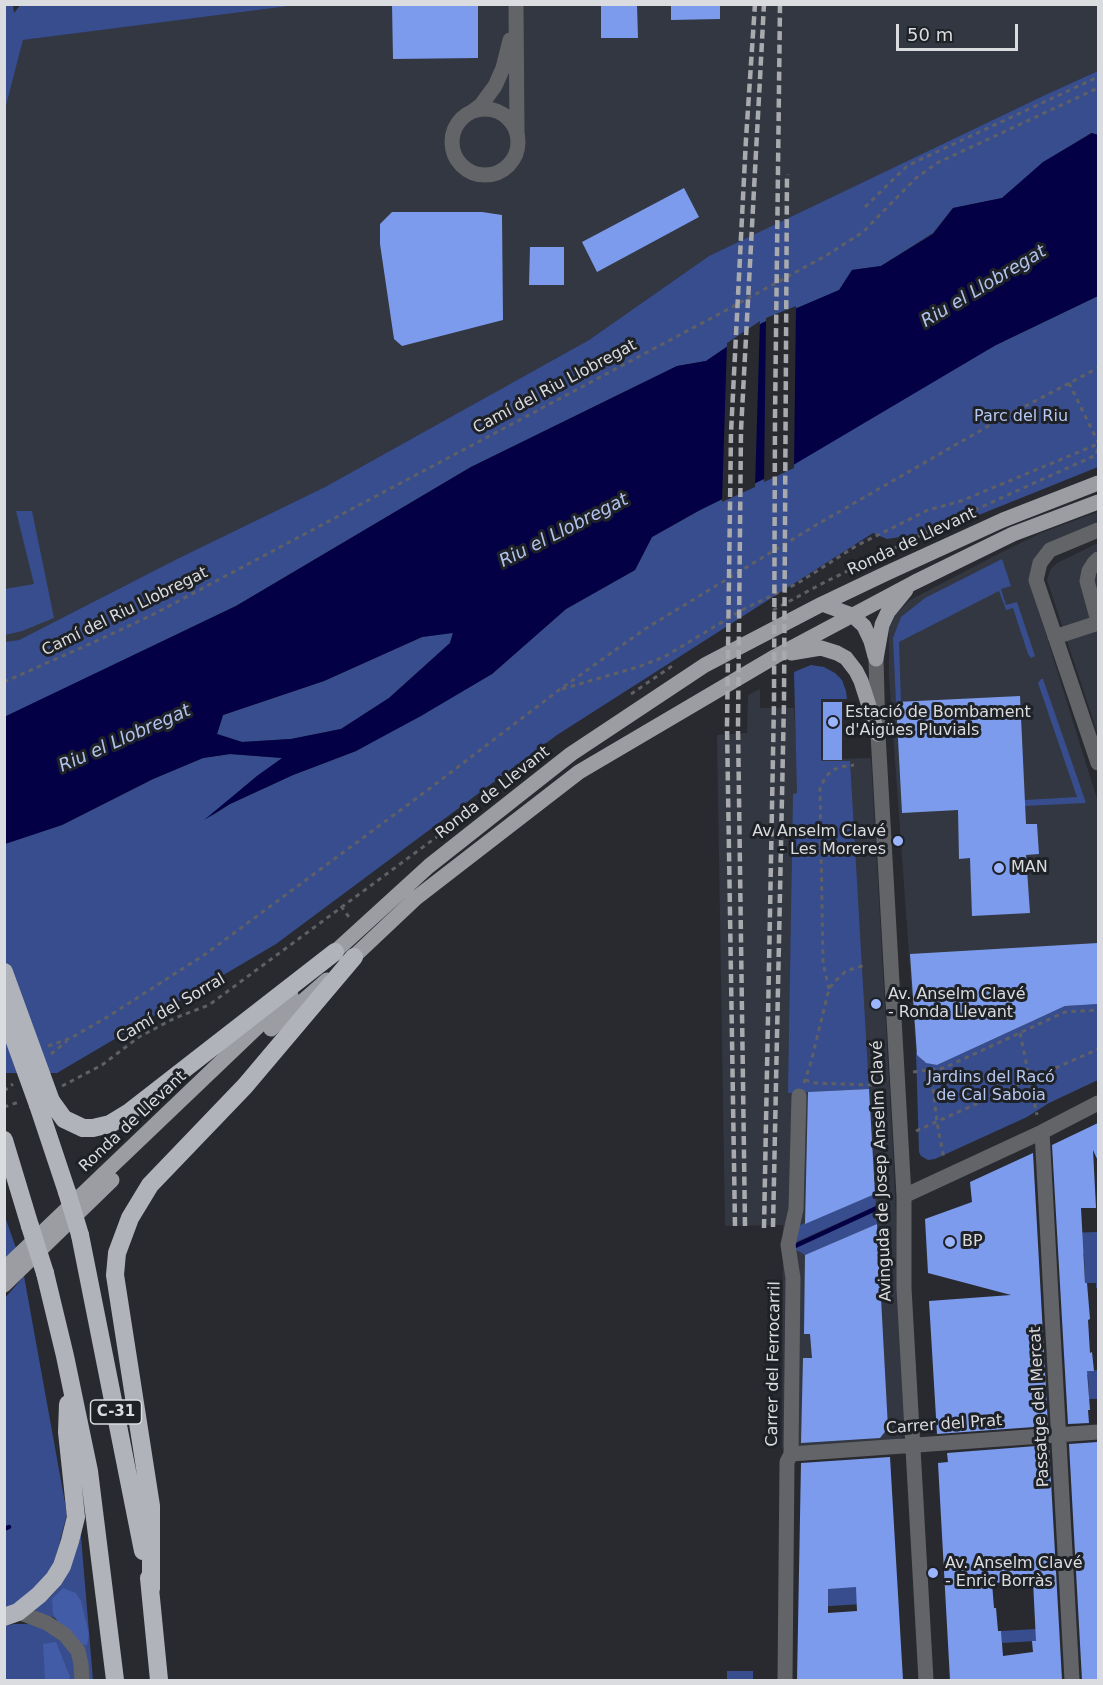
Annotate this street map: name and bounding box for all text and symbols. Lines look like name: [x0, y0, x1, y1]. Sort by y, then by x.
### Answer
scale bar: [899, 12, 1020, 50]
text: 50 m: [907, 24, 953, 45]
water label: Riu el Llobregat: [918, 241, 1050, 333]
street label: Camí del Riu Llobregat: [470, 336, 640, 438]
park label: Parc del Riu: [974, 407, 1068, 427]
water label: Riu el Llobregat: [496, 489, 632, 573]
street label: Ronda de Llevant: [845, 504, 979, 580]
street label: Camí del Riu Llobregat: [39, 563, 211, 661]
water label: Riu el Llobregat: [56, 700, 194, 778]
place label: Estació de Bombament d'Aigües Pluvials: [845, 703, 1031, 741]
marker: Estació de Bombament d'Aigües Pluvials: [826, 715, 840, 729]
street label: Ronda de Llevant: [432, 743, 554, 843]
place label: Av Anselm Clavé - Les Moreres: [752, 822, 886, 860]
marker: Av Anselm Clavé - Les Moreres: [891, 834, 905, 848]
place label: MAN: [1011, 858, 1048, 878]
marker: MAN: [992, 861, 1006, 875]
street label: Camí del Sorral: [113, 970, 229, 1048]
place label: Av. Anselm Clavé - Ronda Llevant: [888, 985, 1026, 1023]
marker: Av. Anselm Clavé - Ronda Llevant: [869, 997, 883, 1011]
street label: Avinguda de Josep Anselm Clavé: [868, 1040, 896, 1302]
street label: Ronda de Llevant: [75, 1067, 191, 1177]
park label: Jardins del Racó de Cal Saboia: [927, 1068, 1055, 1106]
place label: BP: [962, 1232, 983, 1252]
marker: BP: [943, 1235, 957, 1249]
street label: Carrer del Ferrocarril: [763, 1281, 785, 1447]
street label: Passatge del Mercat: [1026, 1326, 1054, 1488]
road number: C-31: [90, 1400, 142, 1424]
street label: Carrer del Prat: [885, 1411, 1003, 1439]
place label: Av. Anselm Clavé - Enric Borràs: [945, 1554, 1083, 1592]
marker: Av. Anselm Clavé - Enric Borràs: [926, 1566, 940, 1580]

